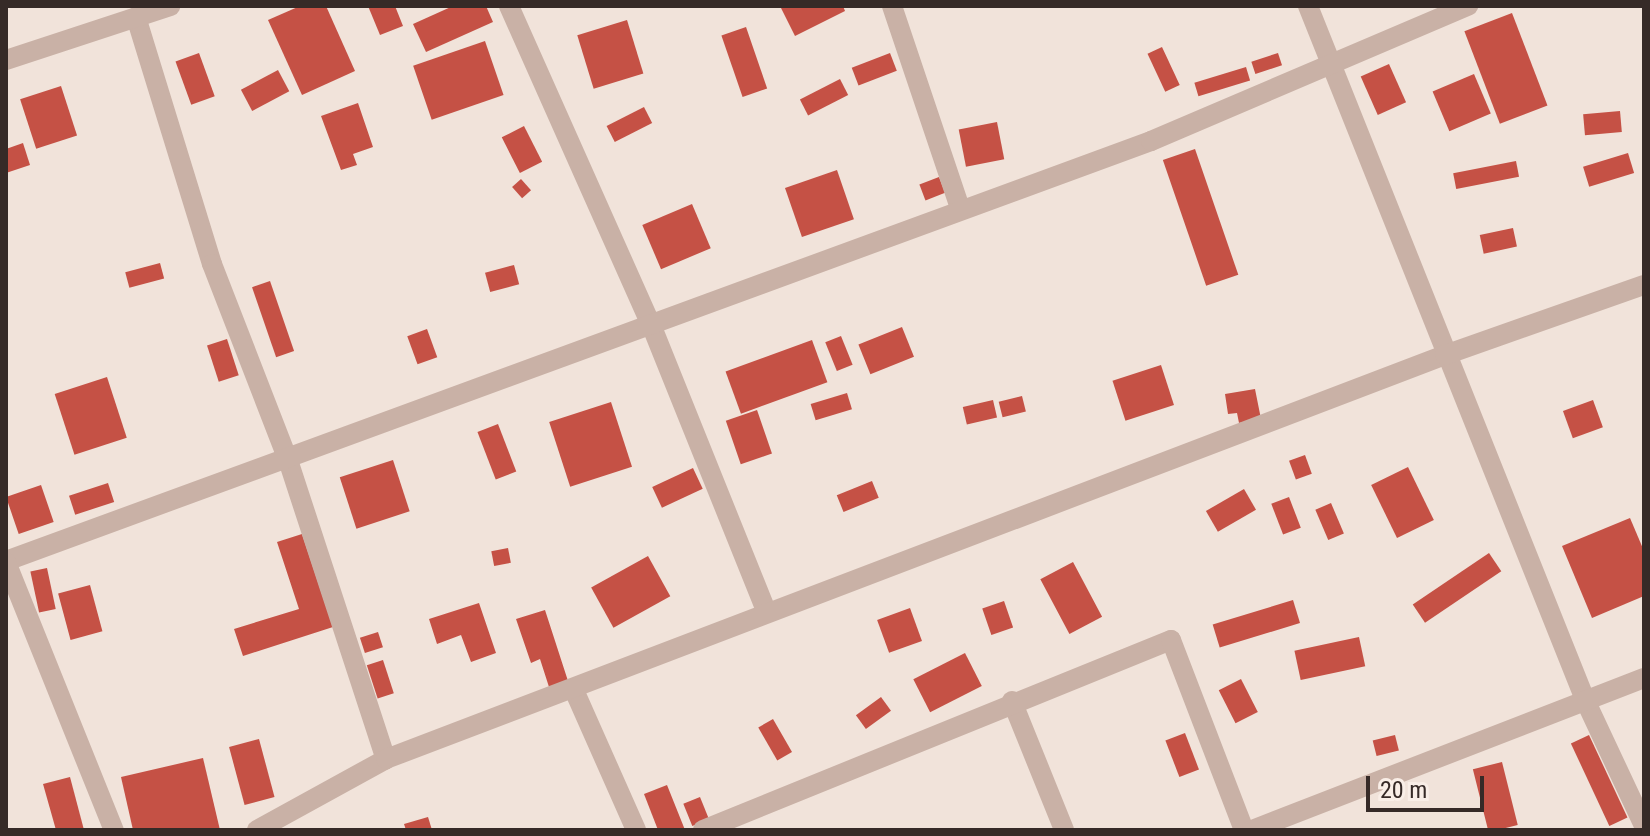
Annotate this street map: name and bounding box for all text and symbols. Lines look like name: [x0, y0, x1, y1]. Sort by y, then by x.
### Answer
scale bar: [1370, 760, 1488, 810]
text: 20 m: [1380, 776, 1427, 804]

